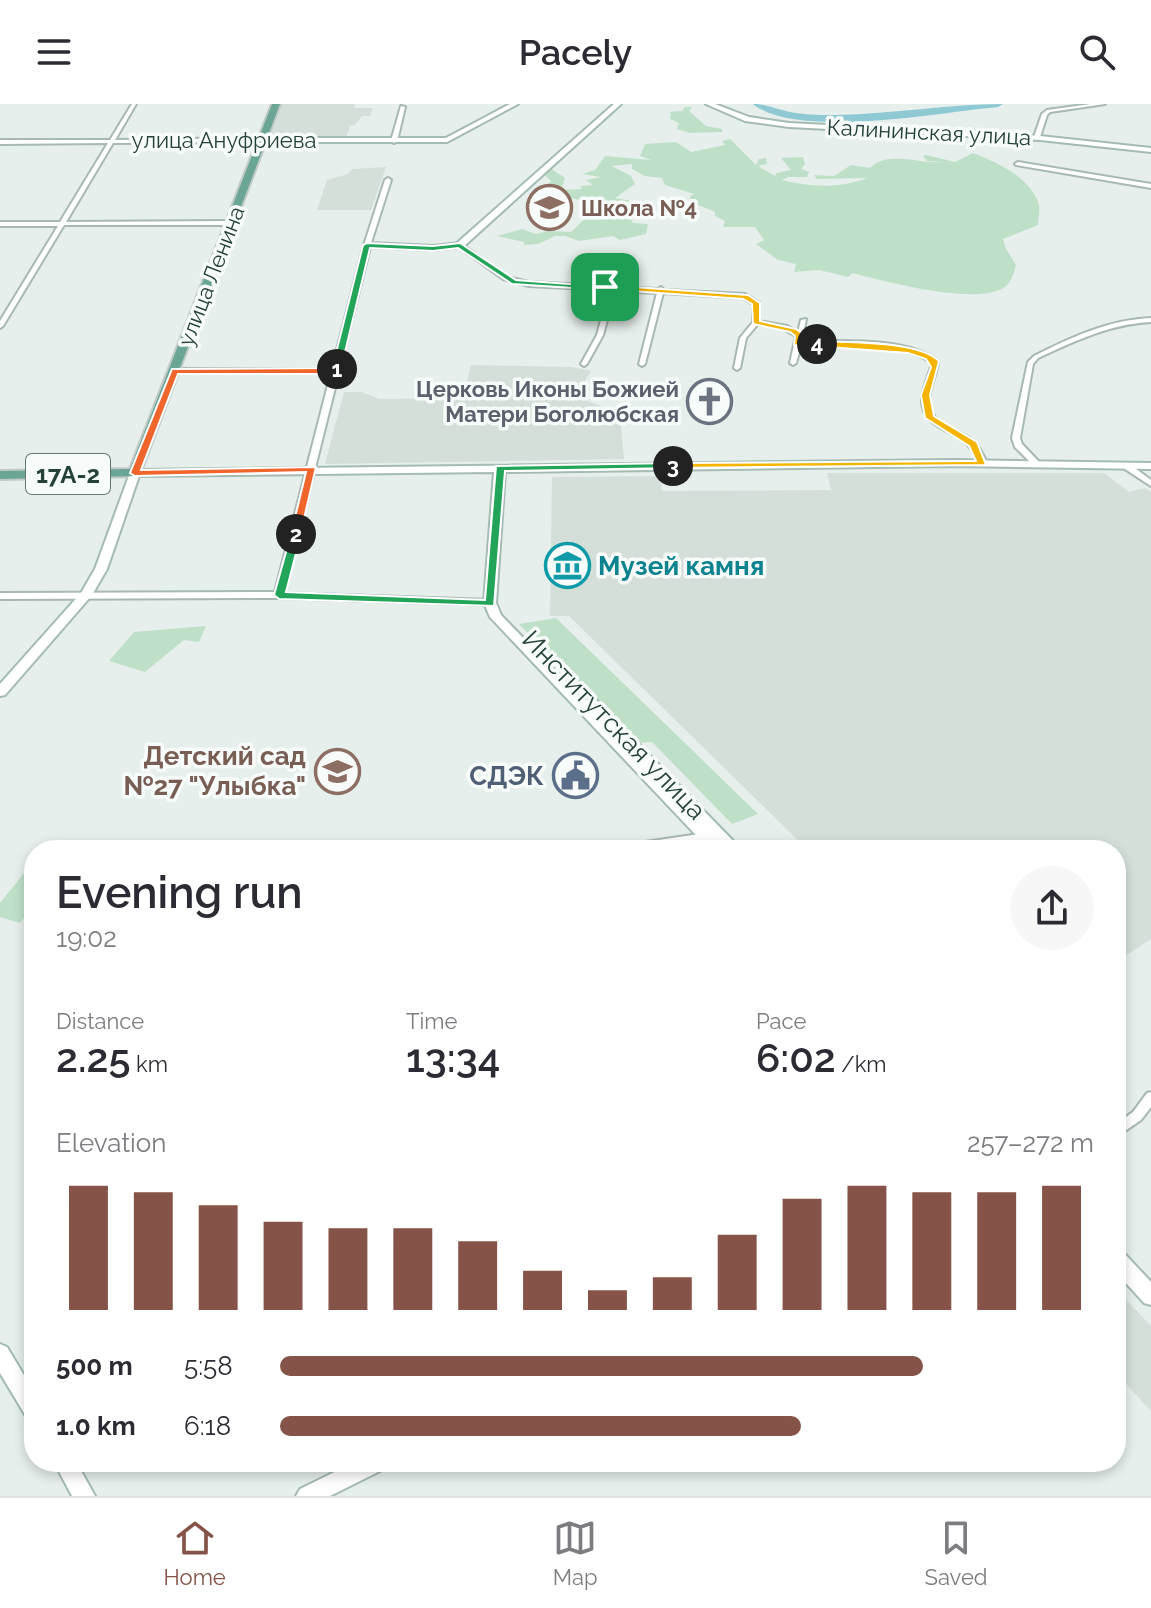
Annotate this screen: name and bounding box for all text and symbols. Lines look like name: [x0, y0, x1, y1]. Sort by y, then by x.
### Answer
icon: menu: [32, 30, 76, 74]
icon: search: [1075, 30, 1119, 74]
text: Pacely: [519, 31, 632, 73]
street label: Калининская улица: [826, 114, 1032, 150]
street label: улица Ануфриева: [132, 127, 316, 153]
school or university icon: Школа №4: [526, 184, 574, 232]
place label: Школа №4: [581, 195, 697, 221]
street label: улица Ленина: [172, 203, 250, 349]
pin: [571, 253, 639, 321]
icon: arrive: [583, 265, 627, 309]
pin: 4: [797, 324, 837, 364]
text: 4: [811, 331, 823, 357]
pin: 1: [317, 349, 357, 389]
text: 1: [332, 356, 342, 382]
place label: Церковь Иконы Божией Матери Боголюбская: [416, 376, 679, 427]
church icon: Церковь Иконы Божией Матери Боголюбская: [686, 378, 734, 426]
pin: 3: [653, 446, 693, 486]
text: 3: [667, 453, 679, 479]
road number: 17А-2: [26, 454, 110, 494]
pin: 2: [276, 514, 316, 554]
text: 2: [290, 521, 302, 547]
museum icon: Музей камня: [543, 542, 591, 590]
place label: Музей камня: [598, 551, 764, 581]
street label: Институтская улица: [516, 624, 712, 826]
place label: Детский сад №27 "Улыбка": [123, 741, 306, 801]
school or university icon: Детский сад №27 "Улыбка": [313, 747, 361, 795]
public building icon: СДЭК: [551, 752, 599, 800]
place label: СДЭК: [469, 761, 544, 791]
button: share: [1010, 866, 1094, 950]
text: Evening run: [56, 867, 303, 918]
text: 19:02: [56, 923, 117, 953]
text: Distance: [56, 1008, 144, 1034]
text: Time: [406, 1008, 457, 1034]
text: Pace: [756, 1008, 806, 1034]
text: 2.25: [56, 1034, 130, 1081]
text: 13:34: [406, 1034, 500, 1081]
text: 6:02: [756, 1034, 836, 1081]
text: km: [130, 1051, 168, 1077]
text: /km: [836, 1051, 887, 1077]
text: Elevation: [56, 1128, 166, 1158]
text: 257–272 m: [967, 1128, 1094, 1158]
text: 500 m: [56, 1351, 133, 1381]
text: 5:58: [184, 1351, 233, 1381]
text: 1.0 km: [56, 1411, 136, 1441]
text: 6:18: [184, 1411, 231, 1441]
tab: Home: [164, 1516, 226, 1590]
tab: Map: [553, 1516, 598, 1590]
tab: Saved: [925, 1516, 987, 1590]

